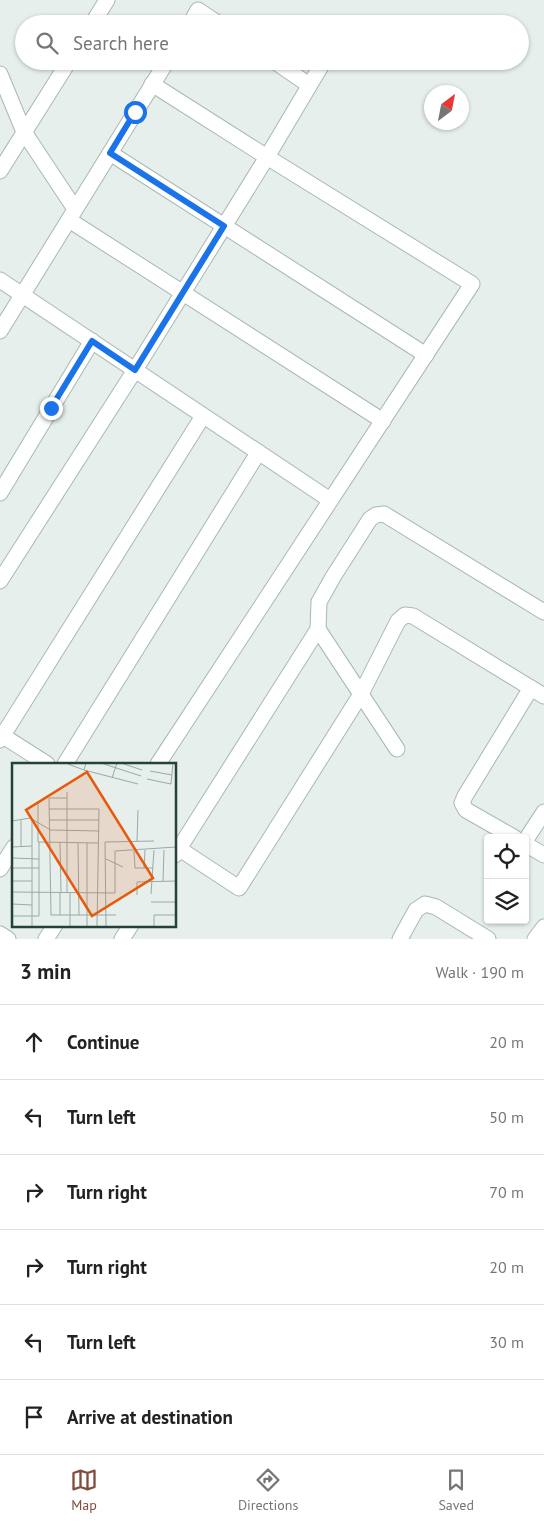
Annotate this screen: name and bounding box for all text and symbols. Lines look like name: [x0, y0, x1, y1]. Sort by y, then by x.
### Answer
search box: [15, 15, 529, 70]
icon: search: [33, 29, 61, 57]
text: Search here: [73, 31, 169, 55]
north arrow: [424, 85, 469, 130]
route start: [124, 101, 147, 124]
route end: [40, 397, 63, 420]
inset map: [12, 763, 176, 926]
map controls: [484, 834, 529, 924]
button: locate: [484, 834, 529, 879]
button: layers: [484, 879, 529, 924]
text: 3 min: [20, 958, 71, 985]
text: Walk · 190 m: [435, 962, 524, 982]
icon: ahead: [20, 1028, 48, 1056]
text: Continue: [67, 1030, 139, 1054]
text: 20 m: [489, 1032, 524, 1052]
icon: left: [20, 1103, 48, 1131]
text: Turn left: [67, 1105, 136, 1129]
text: 50 m: [489, 1107, 524, 1127]
icon: right: [20, 1178, 48, 1206]
text: Turn right: [67, 1180, 147, 1204]
text: 70 m: [489, 1182, 524, 1202]
icon: right: [20, 1253, 48, 1281]
text: Turn right: [67, 1255, 147, 1279]
text: 20 m: [489, 1257, 524, 1277]
icon: left: [20, 1328, 48, 1356]
text: Turn left: [67, 1330, 136, 1354]
text: 30 m: [489, 1332, 524, 1352]
icon: arrive: [20, 1403, 48, 1431]
text: Arrive at destination: [67, 1405, 233, 1429]
tab: Map: [70, 1466, 98, 1514]
tab: Directions: [238, 1466, 298, 1514]
tab: Saved: [438, 1466, 474, 1514]

